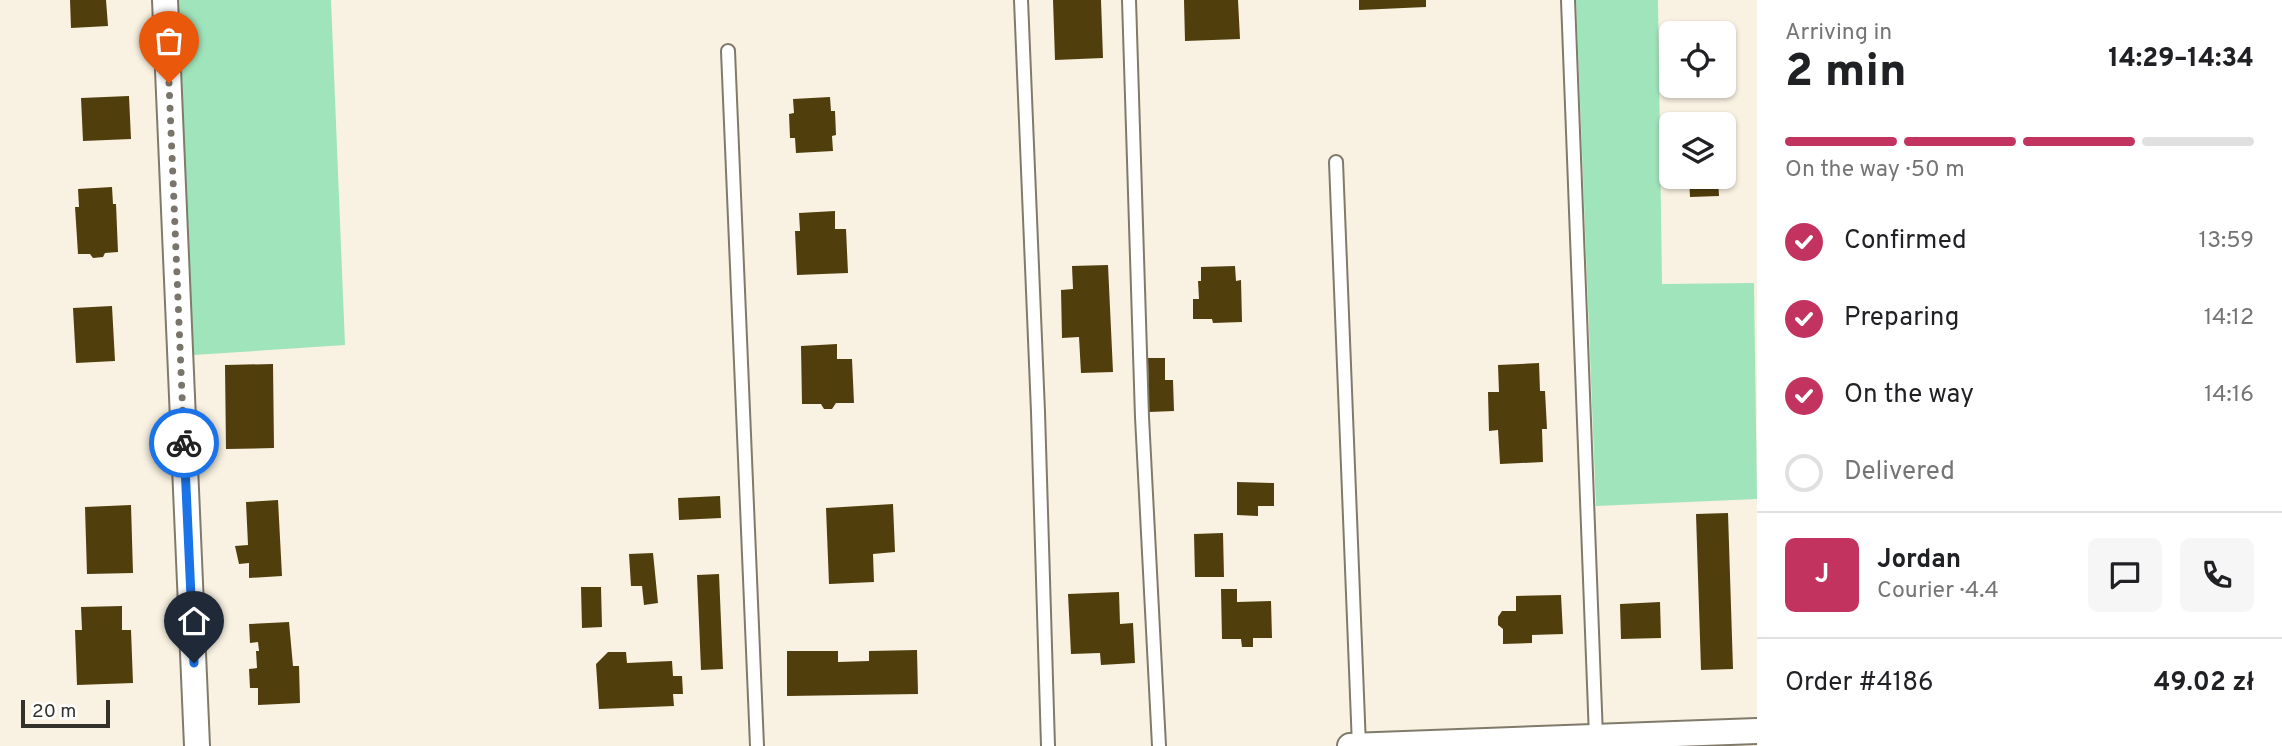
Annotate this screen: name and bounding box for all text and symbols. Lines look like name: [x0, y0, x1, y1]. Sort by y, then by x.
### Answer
pin: [139, 11, 199, 83]
text: Arriving in: [1785, 19, 1892, 48]
map controls: [1659, 21, 1736, 189]
button: locate: [1659, 21, 1736, 98]
icon: bag: [150, 22, 188, 60]
text: 14:29–14:34: [2108, 43, 2254, 76]
text: 2 min: [1785, 44, 1907, 103]
button: layers: [1659, 112, 1736, 189]
text: On the way · 50 m: [1785, 156, 1965, 185]
icon: check: [1785, 223, 1823, 261]
text: Confirmed: [1844, 225, 1967, 258]
text: 13:59: [2199, 227, 2254, 256]
icon: check: [1785, 300, 1823, 338]
text: Preparing: [1844, 302, 1959, 335]
text: 14:12: [2204, 304, 2254, 333]
icon: check: [1785, 377, 1823, 415]
text: On the way: [1844, 379, 1974, 412]
text: 14:16: [2204, 381, 2254, 410]
courier: [149, 408, 219, 478]
icon: bike: [165, 424, 203, 462]
text: Delivered: [1844, 456, 1955, 489]
button: chat: [2088, 538, 2162, 612]
button: phone: [2180, 538, 2254, 612]
text: Jordan: [1877, 544, 1961, 577]
text: J: [1815, 559, 1829, 592]
text: Courier · 4.4: [1877, 577, 1999, 606]
pin: [164, 591, 224, 663]
icon: home: [175, 602, 213, 640]
text: Order #4186: [1785, 667, 1934, 700]
text: 49.02 zł: [2154, 667, 2254, 700]
scale bar: [21, 697, 110, 729]
text: 20 m: [32, 700, 76, 724]

